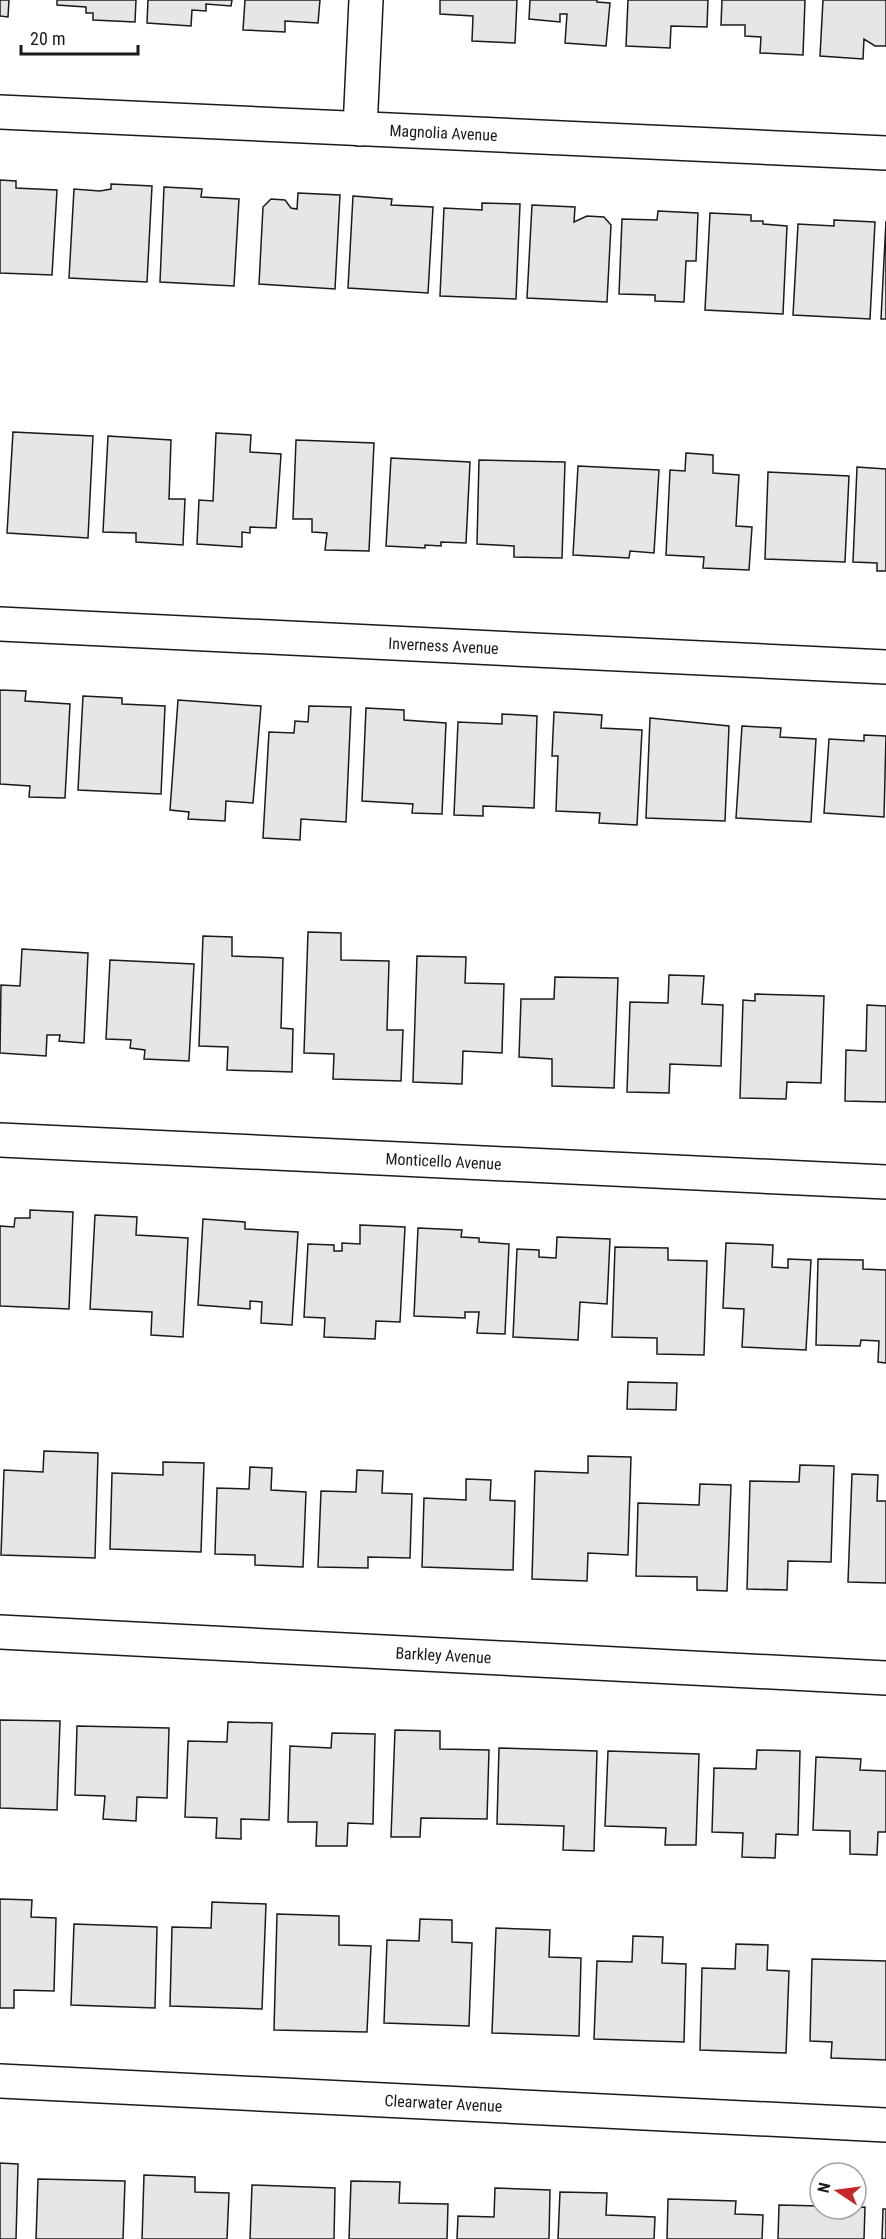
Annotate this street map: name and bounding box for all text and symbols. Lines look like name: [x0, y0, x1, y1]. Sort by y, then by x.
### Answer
scale bar: [21, 18, 138, 56]
text: 20 m: [30, 28, 65, 49]
street label: Magnolia Avenue: [389, 121, 498, 145]
street label: Inverness Avenue: [388, 634, 499, 658]
street label: Monticello Avenue: [385, 1149, 502, 1174]
street label: Barkley Avenue: [395, 1644, 492, 1667]
street label: Clearwater Avenue: [384, 2091, 503, 2116]
north arrow: [808, 2161, 868, 2221]
text: N: [814, 2181, 834, 2195]

